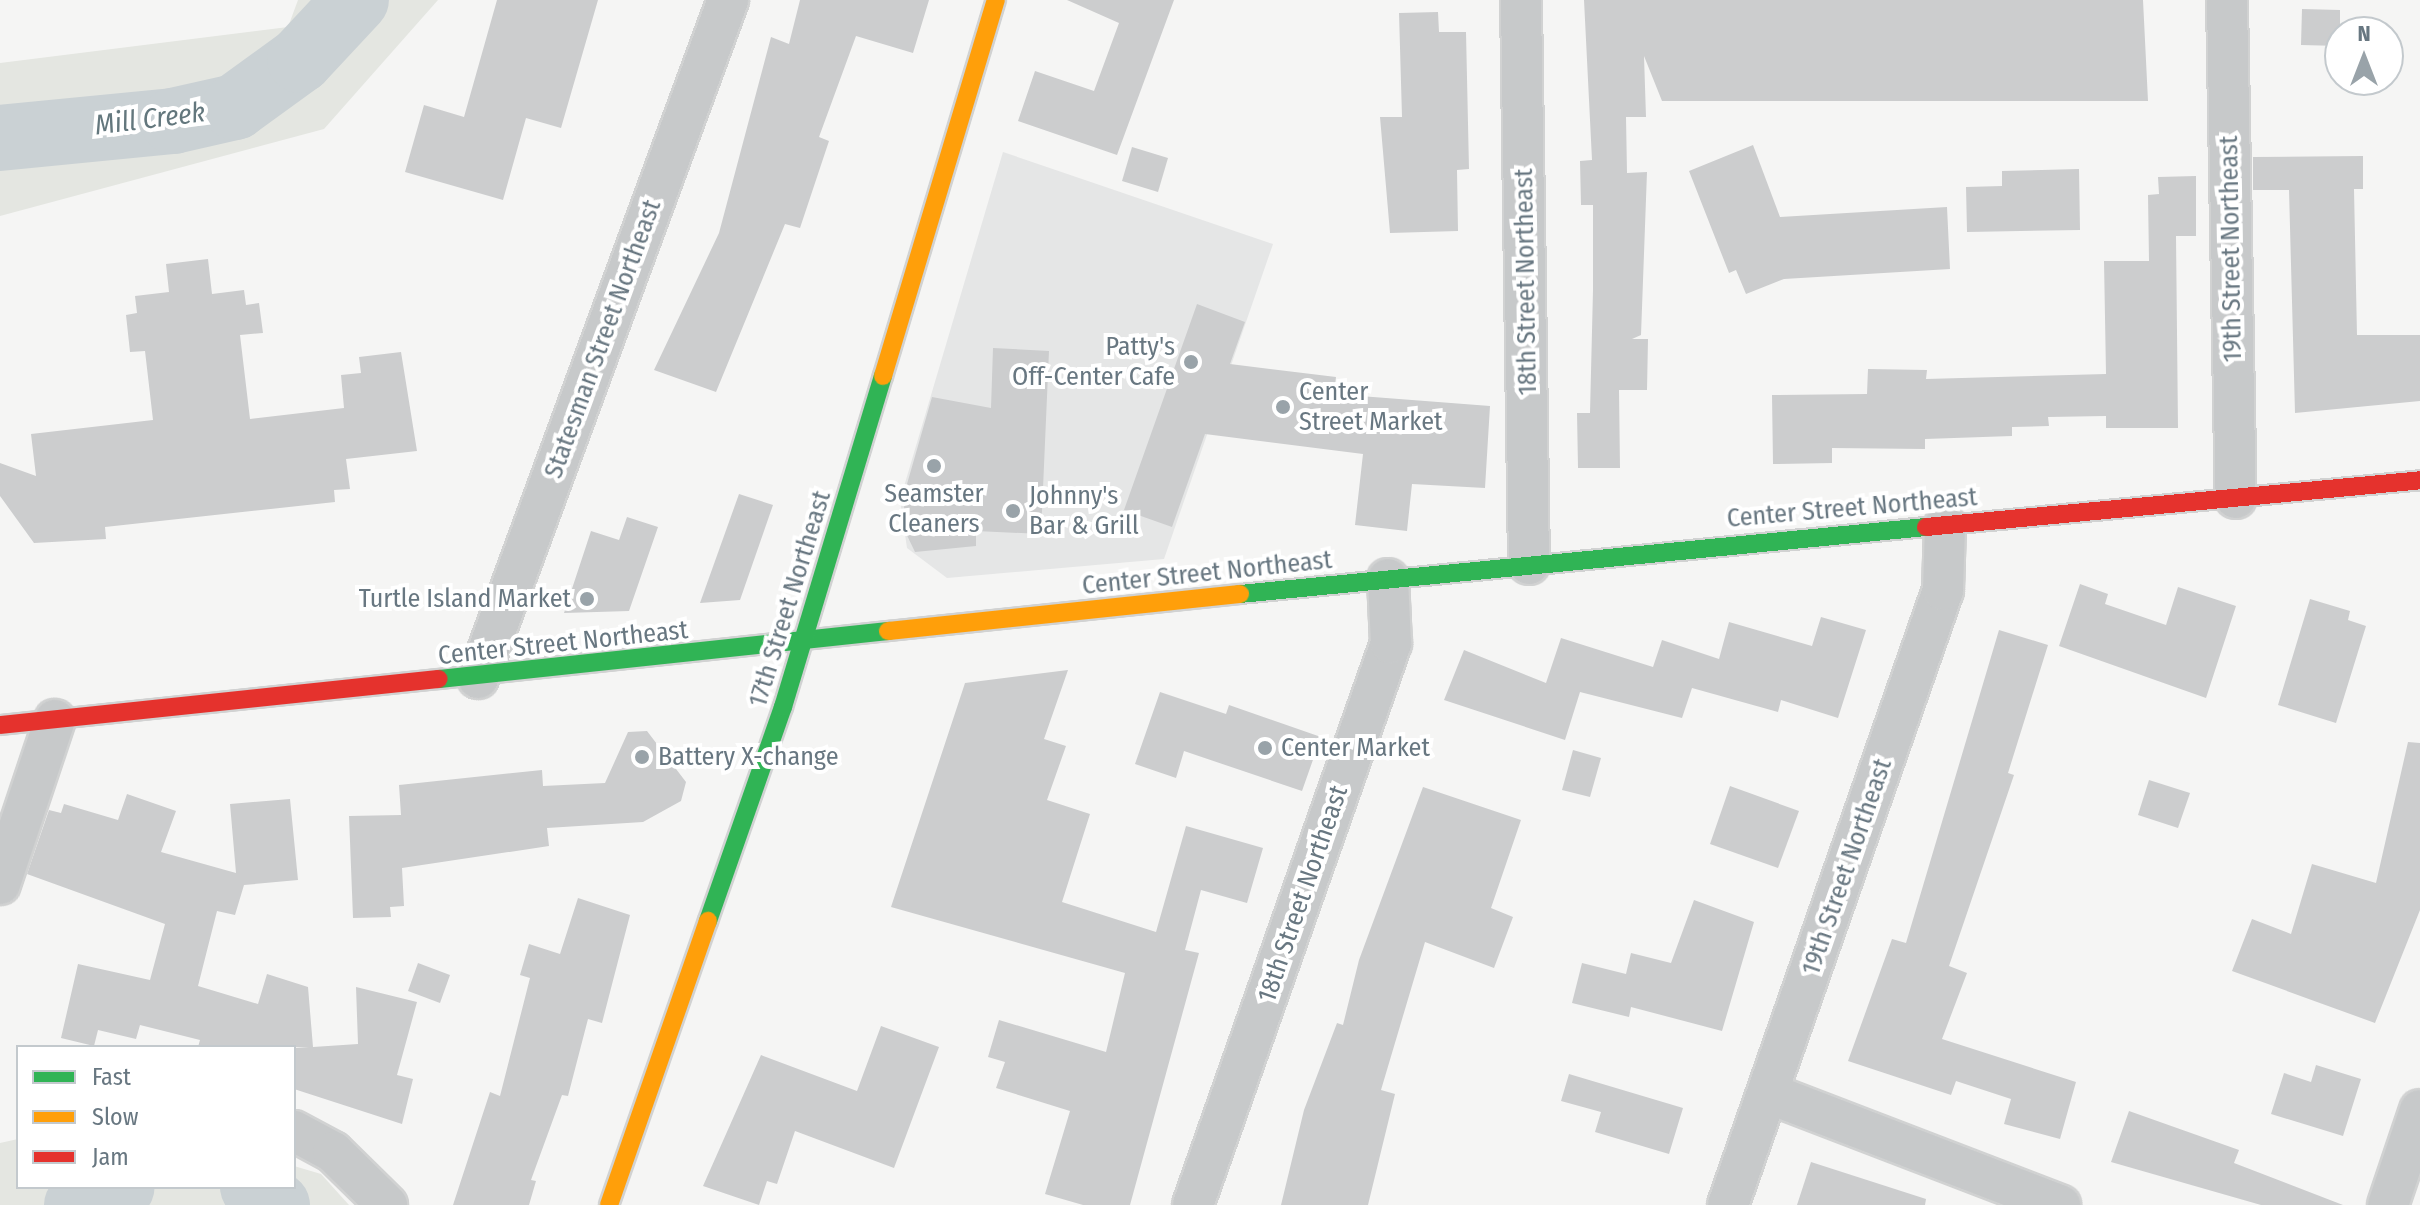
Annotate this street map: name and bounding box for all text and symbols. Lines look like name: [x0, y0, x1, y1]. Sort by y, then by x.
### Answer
north arrow: [2324, 16, 2404, 96]
text: N: [2357, 20, 2371, 47]
water label: Mill Creek: [93, 96, 207, 142]
street label: 19th Street Northeast: [2213, 135, 2249, 363]
street label: 18th Street Northeast: [1508, 168, 1544, 396]
street label: Statesman Street Northeast: [538, 195, 668, 483]
place label: Patty's Off-Center Cafe: [1012, 331, 1175, 392]
marker: Patty's Off-Center Cafe: [1182, 353, 1200, 371]
place label: Center Street Market: [1299, 376, 1443, 438]
marker: Center Street Market: [1274, 398, 1292, 416]
marker: Seamster Cleaners: [925, 457, 943, 475]
place label: Seamster Cleaners: [884, 478, 984, 540]
place label: Johnny's Bar & Grill: [1029, 480, 1139, 542]
street label: Center Street Northeast: [1726, 482, 1978, 534]
street label: 17th Street Northeast: [742, 487, 838, 711]
marker: Johnny's Bar & Grill: [1004, 502, 1022, 520]
street label: Center Street Northeast: [1081, 544, 1333, 602]
place label: Turtle Island Market: [359, 583, 571, 615]
marker: Turtle Island Market: [578, 590, 596, 608]
street label: Center Street Northeast: [437, 614, 689, 672]
place label: Center Market: [1281, 732, 1430, 764]
marker: Center Market: [1256, 739, 1274, 757]
place label: Battery X-change: [658, 741, 839, 773]
marker: Battery X-change: [633, 748, 651, 766]
street label: 19th Street Northeast: [1795, 755, 1899, 979]
street label: 18th Street Northeast: [1251, 782, 1355, 1006]
legend: [16, 1045, 296, 1189]
text: Fast: [92, 1063, 131, 1091]
text: Slow: [92, 1103, 138, 1131]
text: Jam: [92, 1143, 129, 1171]

